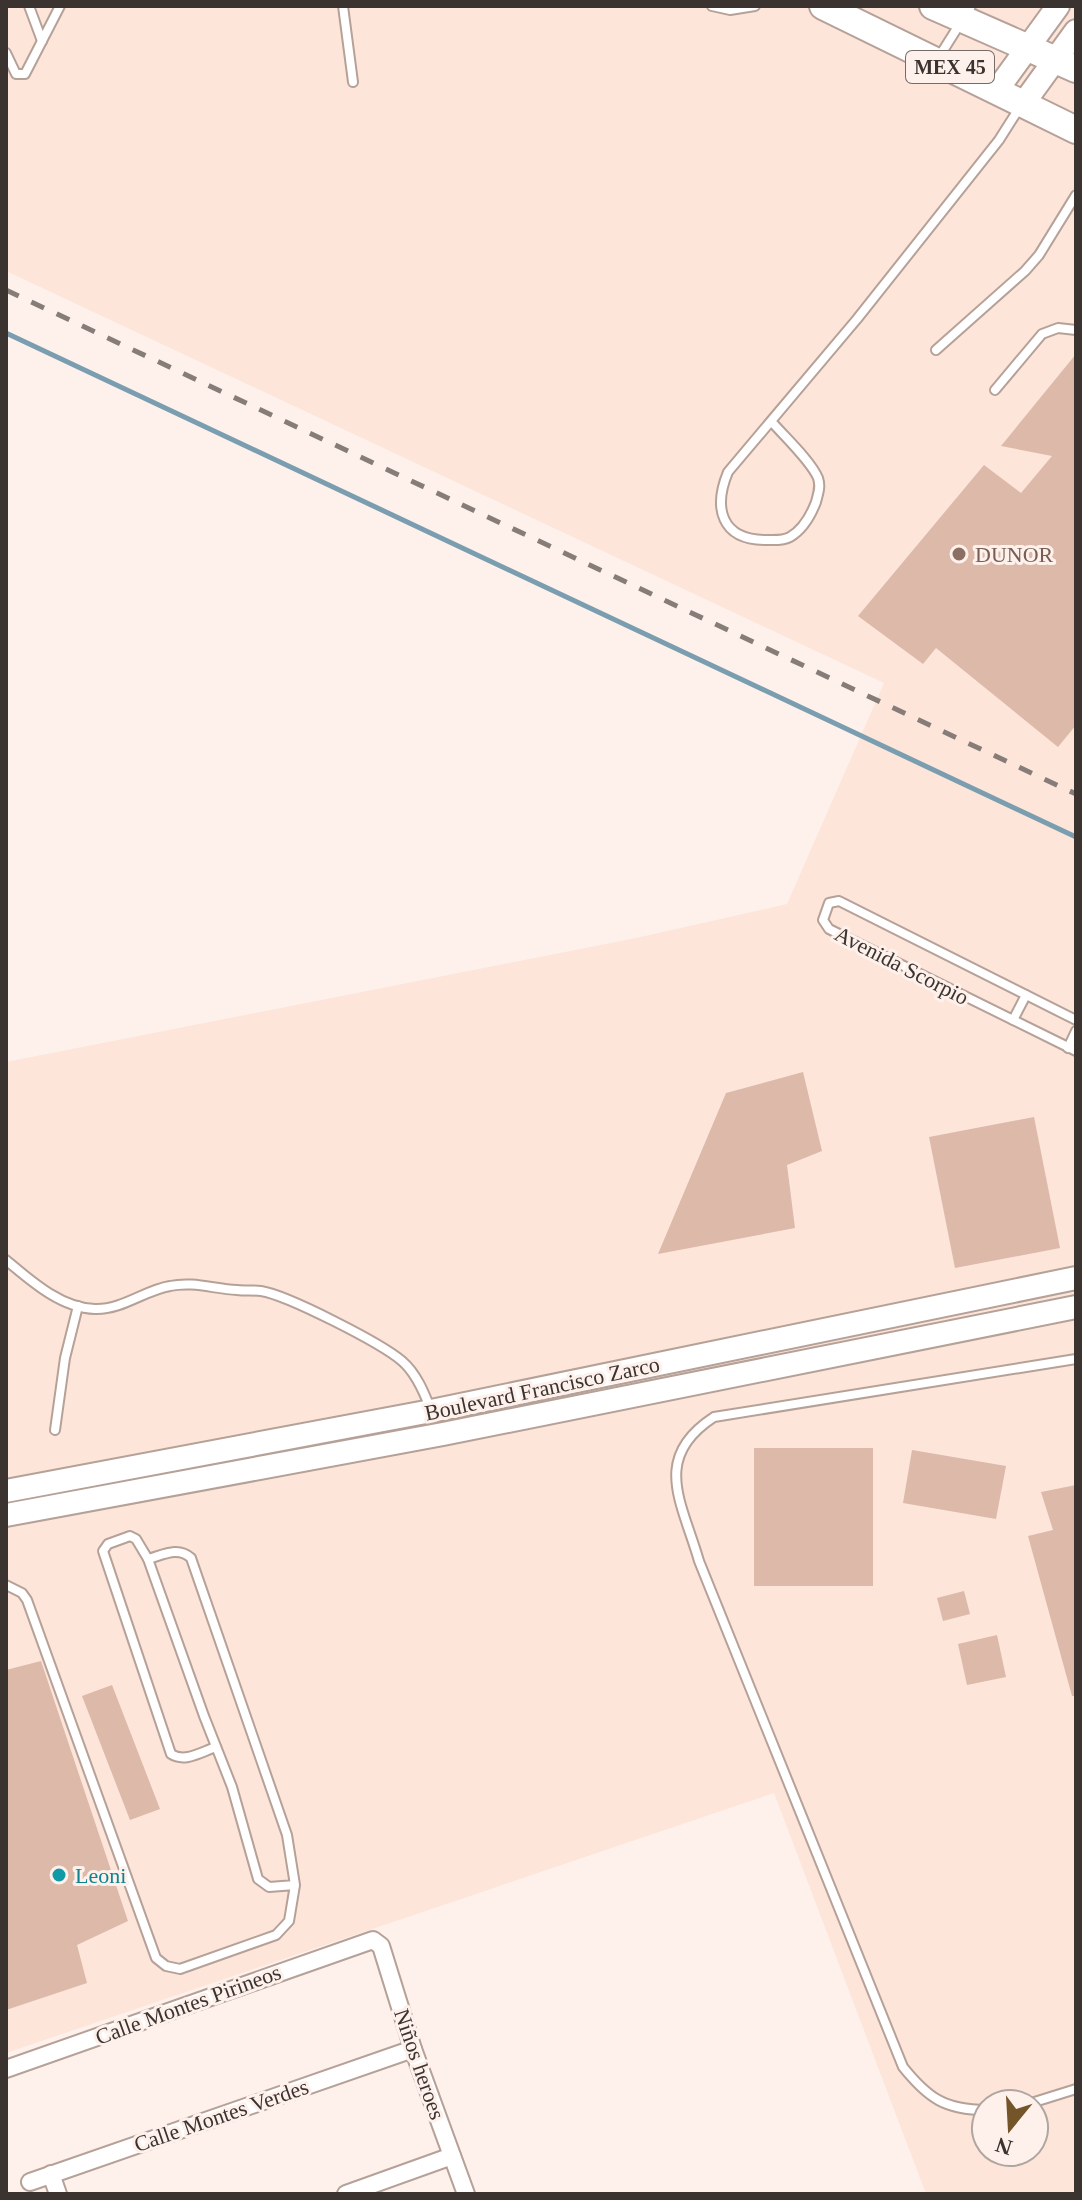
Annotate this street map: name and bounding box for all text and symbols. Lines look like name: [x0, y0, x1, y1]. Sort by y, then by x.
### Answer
road number: MEX 45: [906, 51, 994, 83]
place label: DUNOR: [975, 542, 1054, 567]
marker: DUNOR: [950, 545, 968, 563]
street label: Avenida Scorpio: [831, 921, 973, 1010]
street label: Boulevard Francisco Zarco: [422, 1351, 662, 1426]
place label: Leoni: [75, 1863, 126, 1888]
marker: Leoni: [50, 1866, 68, 1884]
street label: Calle Montes Pirineos: [92, 1959, 284, 2050]
street label: Niños heroes: [389, 2005, 450, 2123]
street label: Calle Montes Verdes: [131, 2074, 312, 2157]
north arrow: [970, 2088, 1050, 2168]
text: N: [992, 2132, 1015, 2161]

